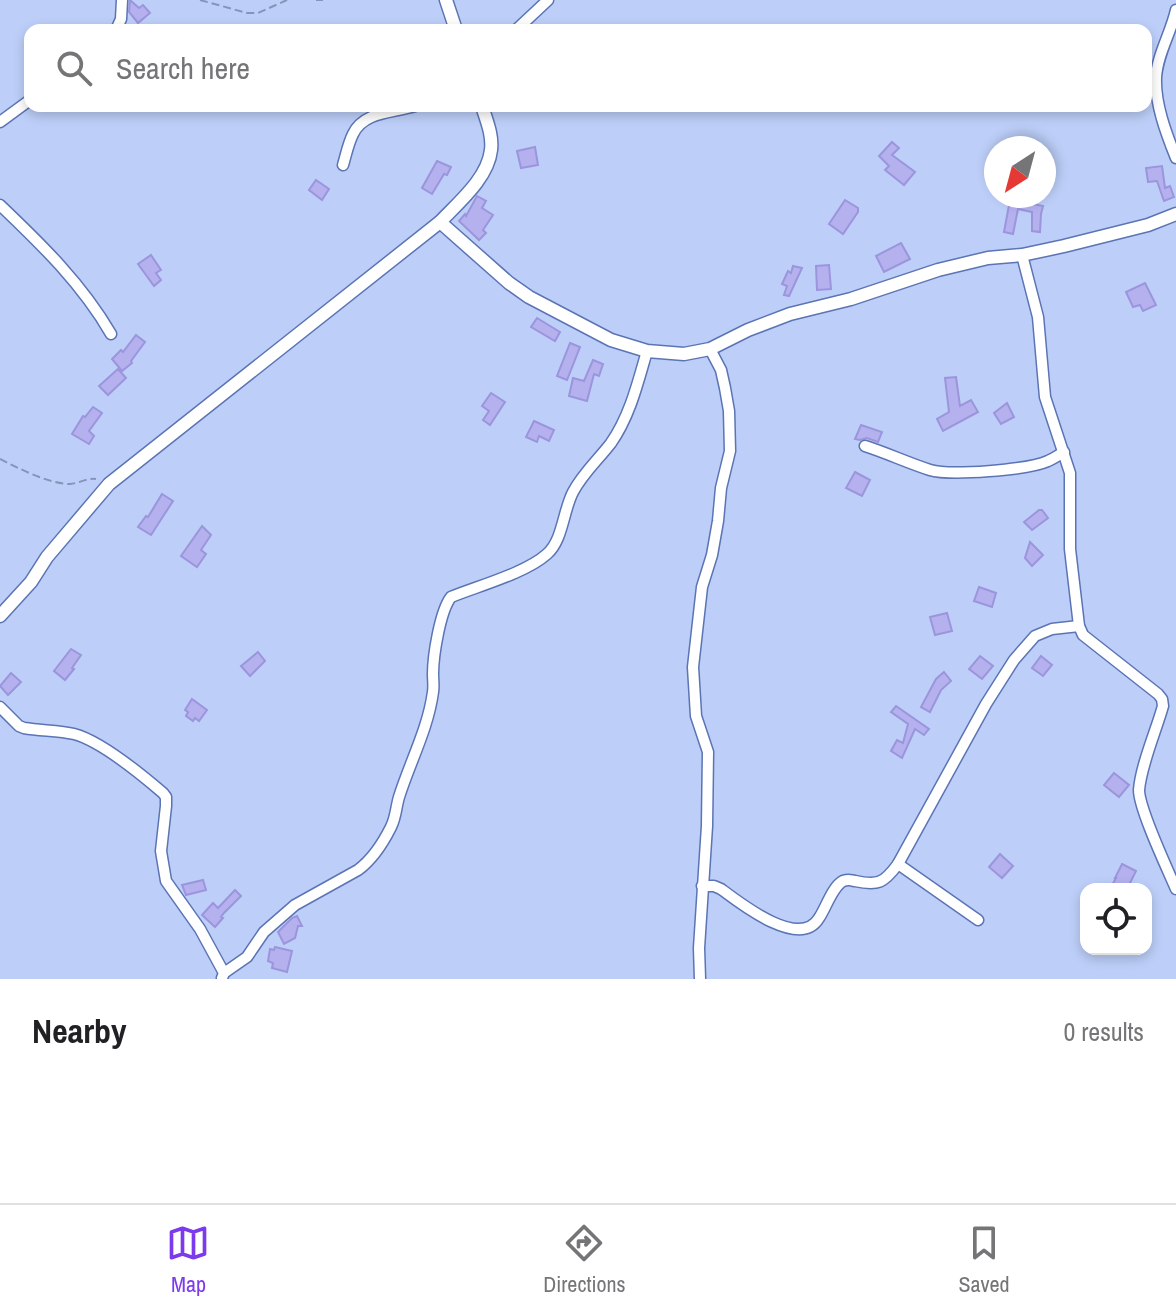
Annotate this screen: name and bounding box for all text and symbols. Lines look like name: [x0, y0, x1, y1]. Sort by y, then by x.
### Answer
search box: [24, 24, 1152, 112]
icon: search: [52, 46, 96, 90]
text: Search here: [116, 48, 250, 88]
north arrow: [984, 136, 1056, 208]
map controls: [1080, 883, 1152, 955]
button: locate: [1080, 883, 1152, 955]
text: Nearby: [32, 1008, 127, 1054]
text: 0 results: [1063, 1014, 1144, 1049]
tab: Map: [166, 1221, 210, 1299]
tab: Directions: [543, 1221, 626, 1299]
tab: Saved: [958, 1221, 1010, 1299]

